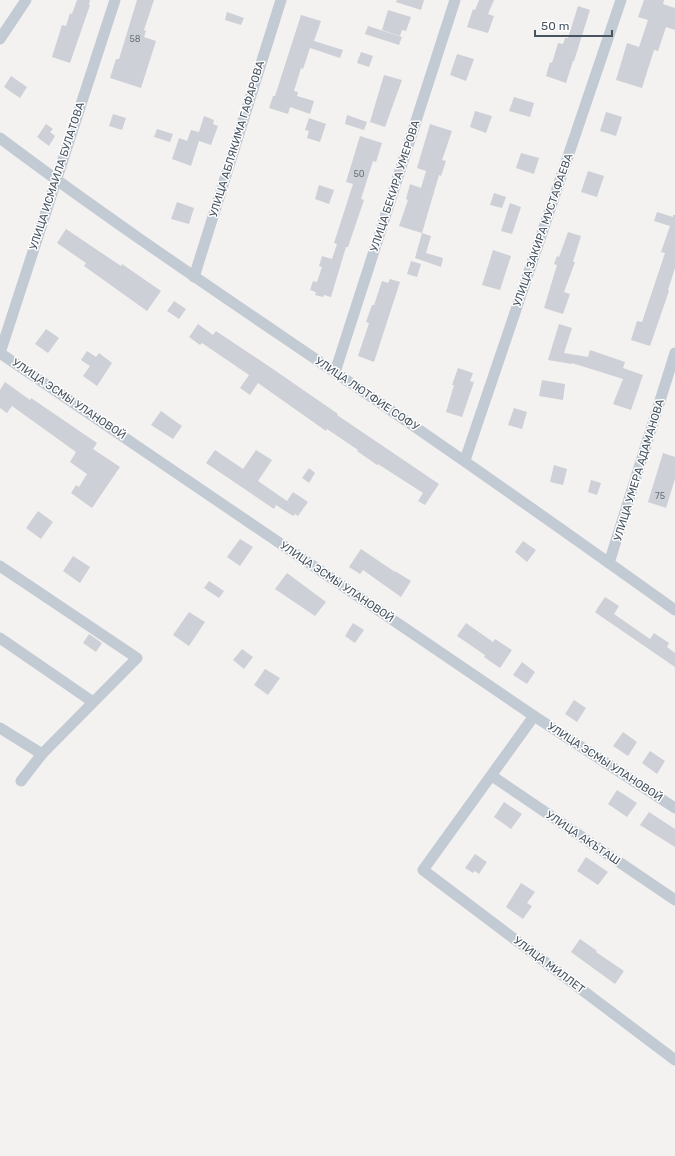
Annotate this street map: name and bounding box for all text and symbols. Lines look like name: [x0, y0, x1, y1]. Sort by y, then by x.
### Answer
scale bar: [535, 12, 612, 38]
text: 50 m: [541, 19, 569, 33]
house number: 58: [129, 34, 141, 44]
street label: УЛИЦА АБЛЯКИМА ГАФАРОВА: [207, 59, 267, 219]
street label: УЛИЦА ИСМАИЛА БУЛАТОВА: [27, 100, 87, 252]
street label: УЛИЦА БЕКИРА УМЕРОВА: [368, 118, 423, 253]
street label: УЛИЦА ЗАКИРА МУСТАФАЕВА: [511, 151, 576, 308]
house number: 50: [353, 169, 365, 179]
street label: УЛИЦА ЛЮТФИЕ СОФУ: [313, 354, 422, 434]
street label: УЛИЦА ЭСМЫ УЛАНОВОЙ: [10, 356, 128, 442]
street label: УЛИЦА УМЕРА АДАМАНОВА: [611, 397, 667, 543]
house number: 75: [655, 491, 665, 501]
street label: УЛИЦА ЭСМЫ УЛАНОВОЙ: [278, 539, 396, 625]
street label: УЛИЦА ЭСМЫ УЛАНОВОЙ: [545, 720, 665, 804]
street label: УЛИЦА АКЪТАШ: [543, 808, 623, 868]
street label: УЛИЦА МИЛЛЕТ: [511, 934, 588, 996]

